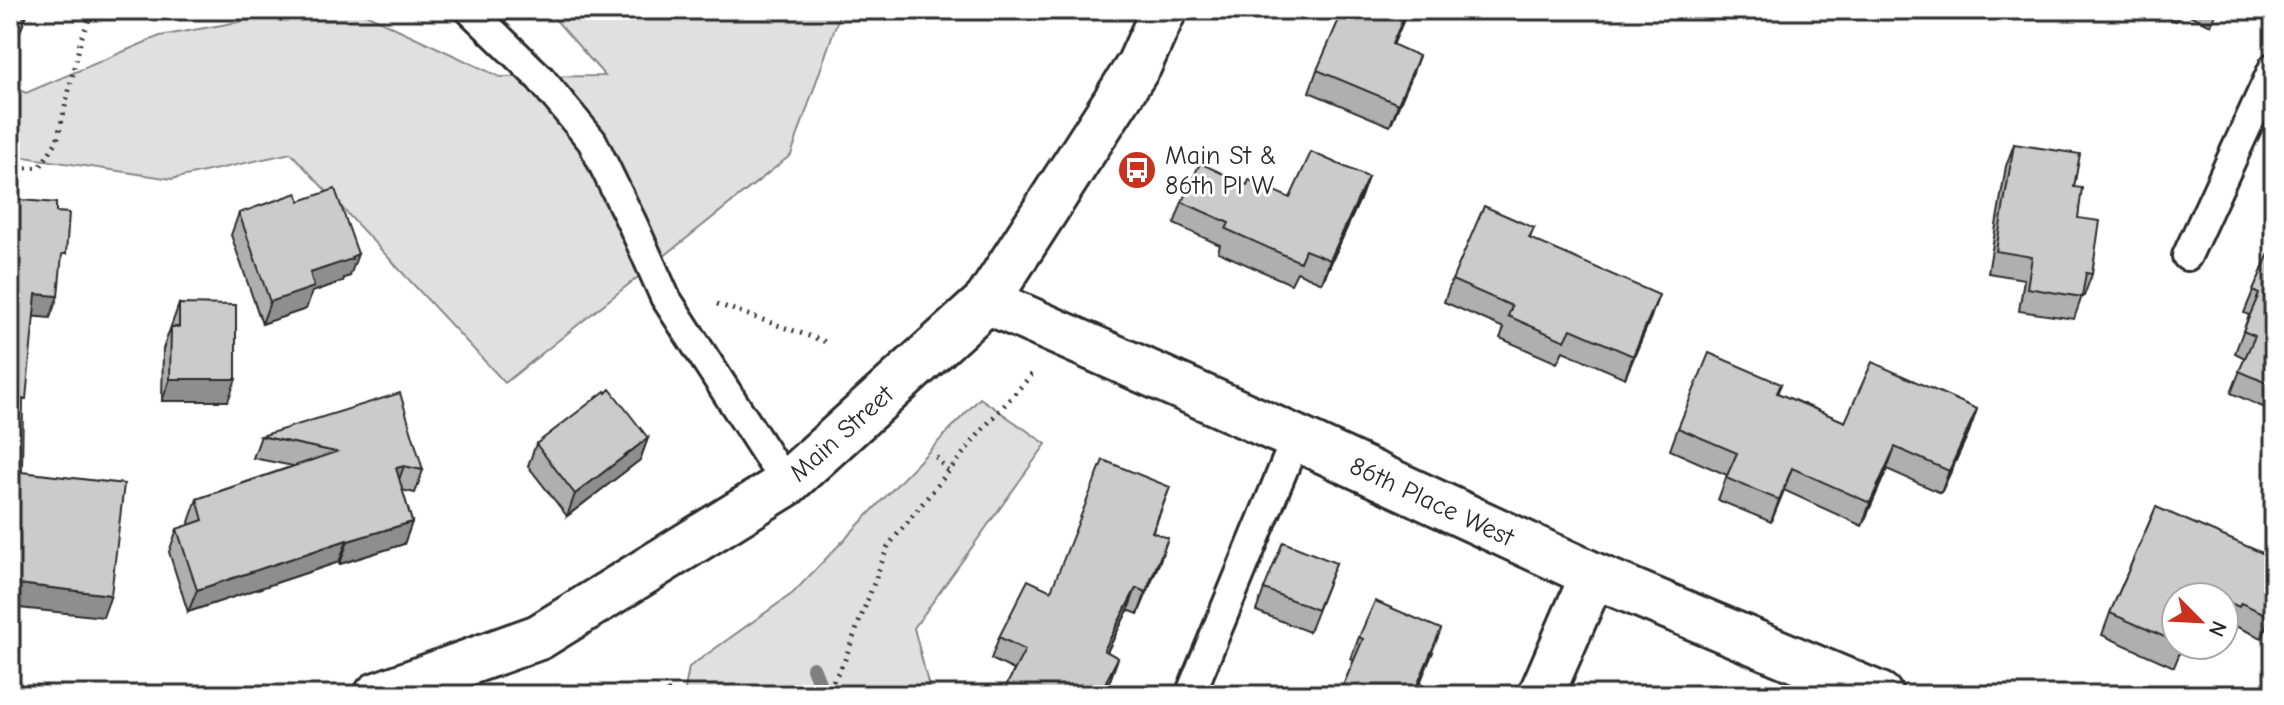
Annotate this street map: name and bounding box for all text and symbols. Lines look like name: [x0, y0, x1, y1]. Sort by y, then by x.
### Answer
place label: Main St & 86th Pl W: [1165, 141, 1276, 201]
bus stop icon: Main St & 86th Pl W: [1116, 149, 1158, 191]
street label: Main Street: [784, 378, 901, 488]
street label: 86th Place West: [1345, 451, 1520, 554]
north arrow: [2160, 581, 2240, 661]
text: N: [2203, 617, 2232, 641]

